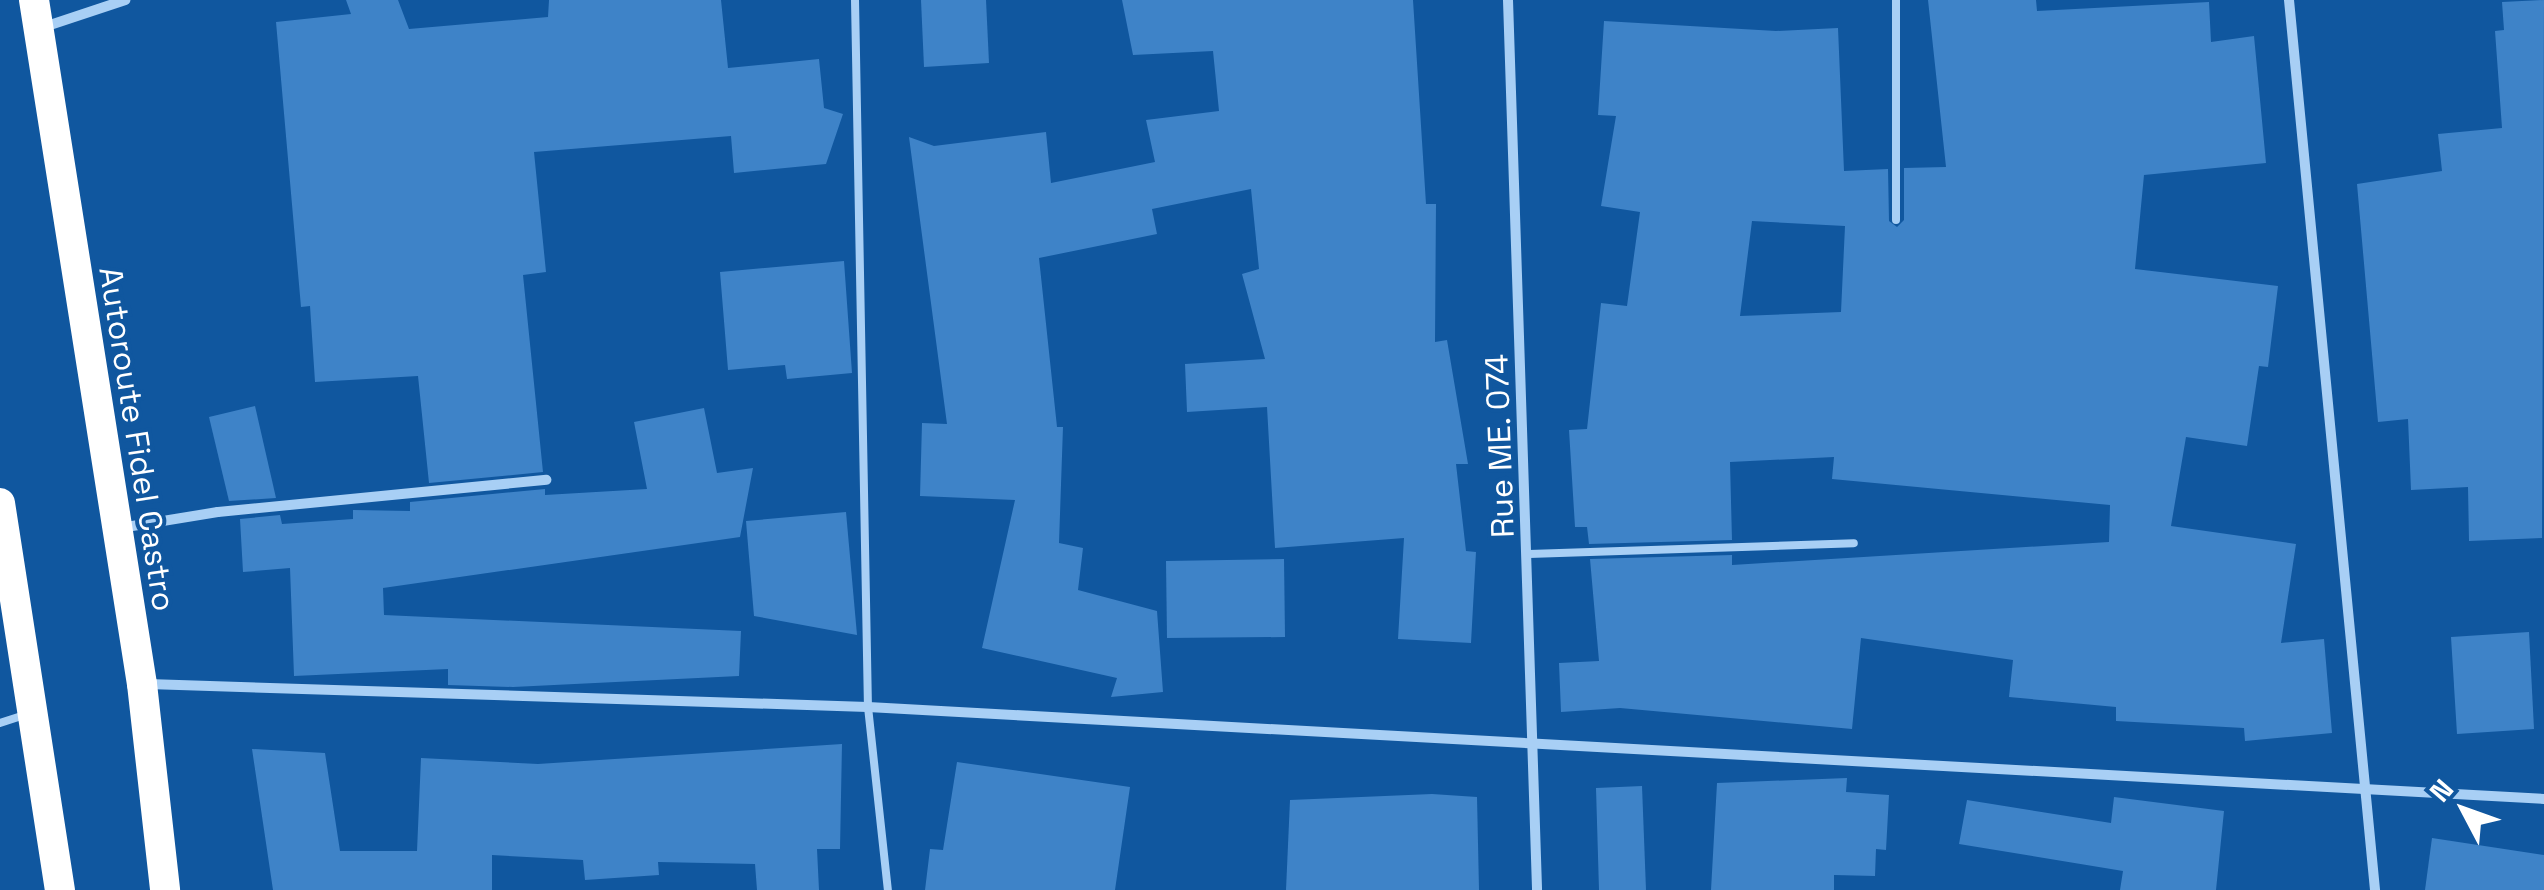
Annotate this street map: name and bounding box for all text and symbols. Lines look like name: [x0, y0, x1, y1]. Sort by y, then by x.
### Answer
street label: Autoroute Fidel Castro: [91, 264, 183, 614]
street label: Rue ME. 074: [1478, 353, 1522, 539]
north arrow: [2414, 760, 2514, 860]
text: N: [2422, 771, 2461, 809]

